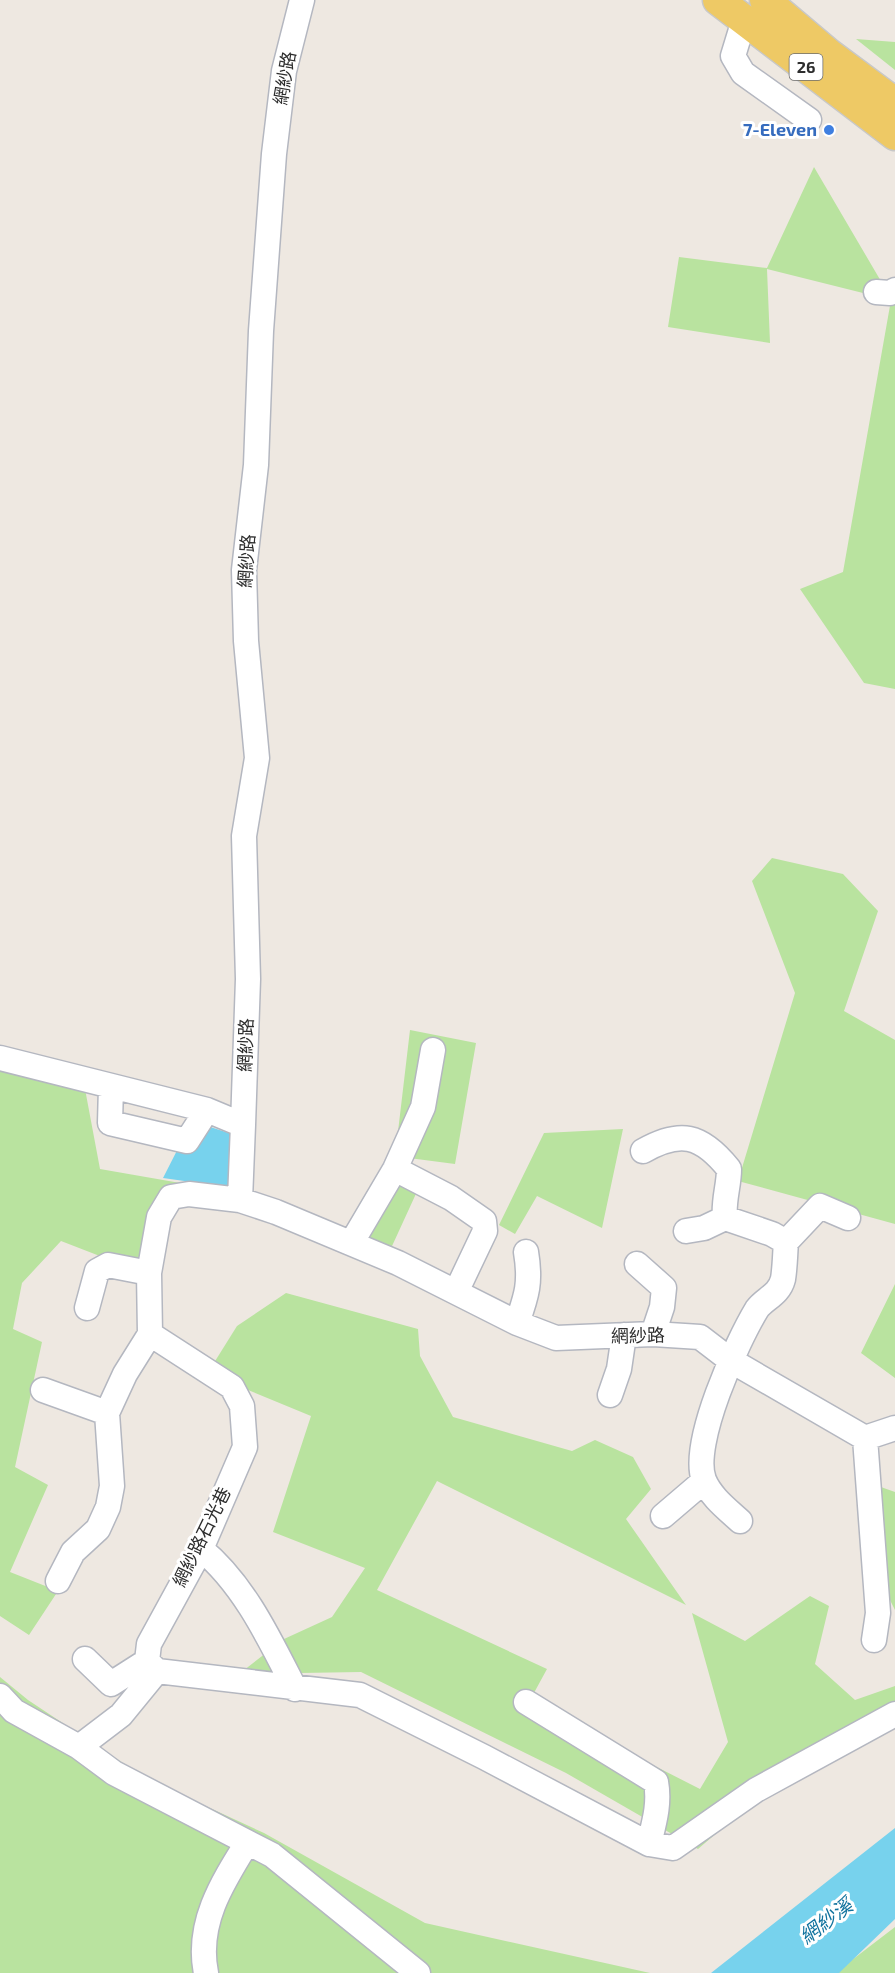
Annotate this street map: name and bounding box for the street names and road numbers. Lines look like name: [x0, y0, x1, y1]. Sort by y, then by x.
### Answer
street label: 網紗路: [268, 49, 300, 106]
road number: 26: [790, 54, 822, 80]
street label: 網紗路: [233, 533, 259, 589]
street label: 網紗路: [233, 1018, 257, 1072]
street label: 網紗路: [611, 1324, 665, 1346]
street label: 網紗路石光巷: [168, 1483, 235, 1590]

